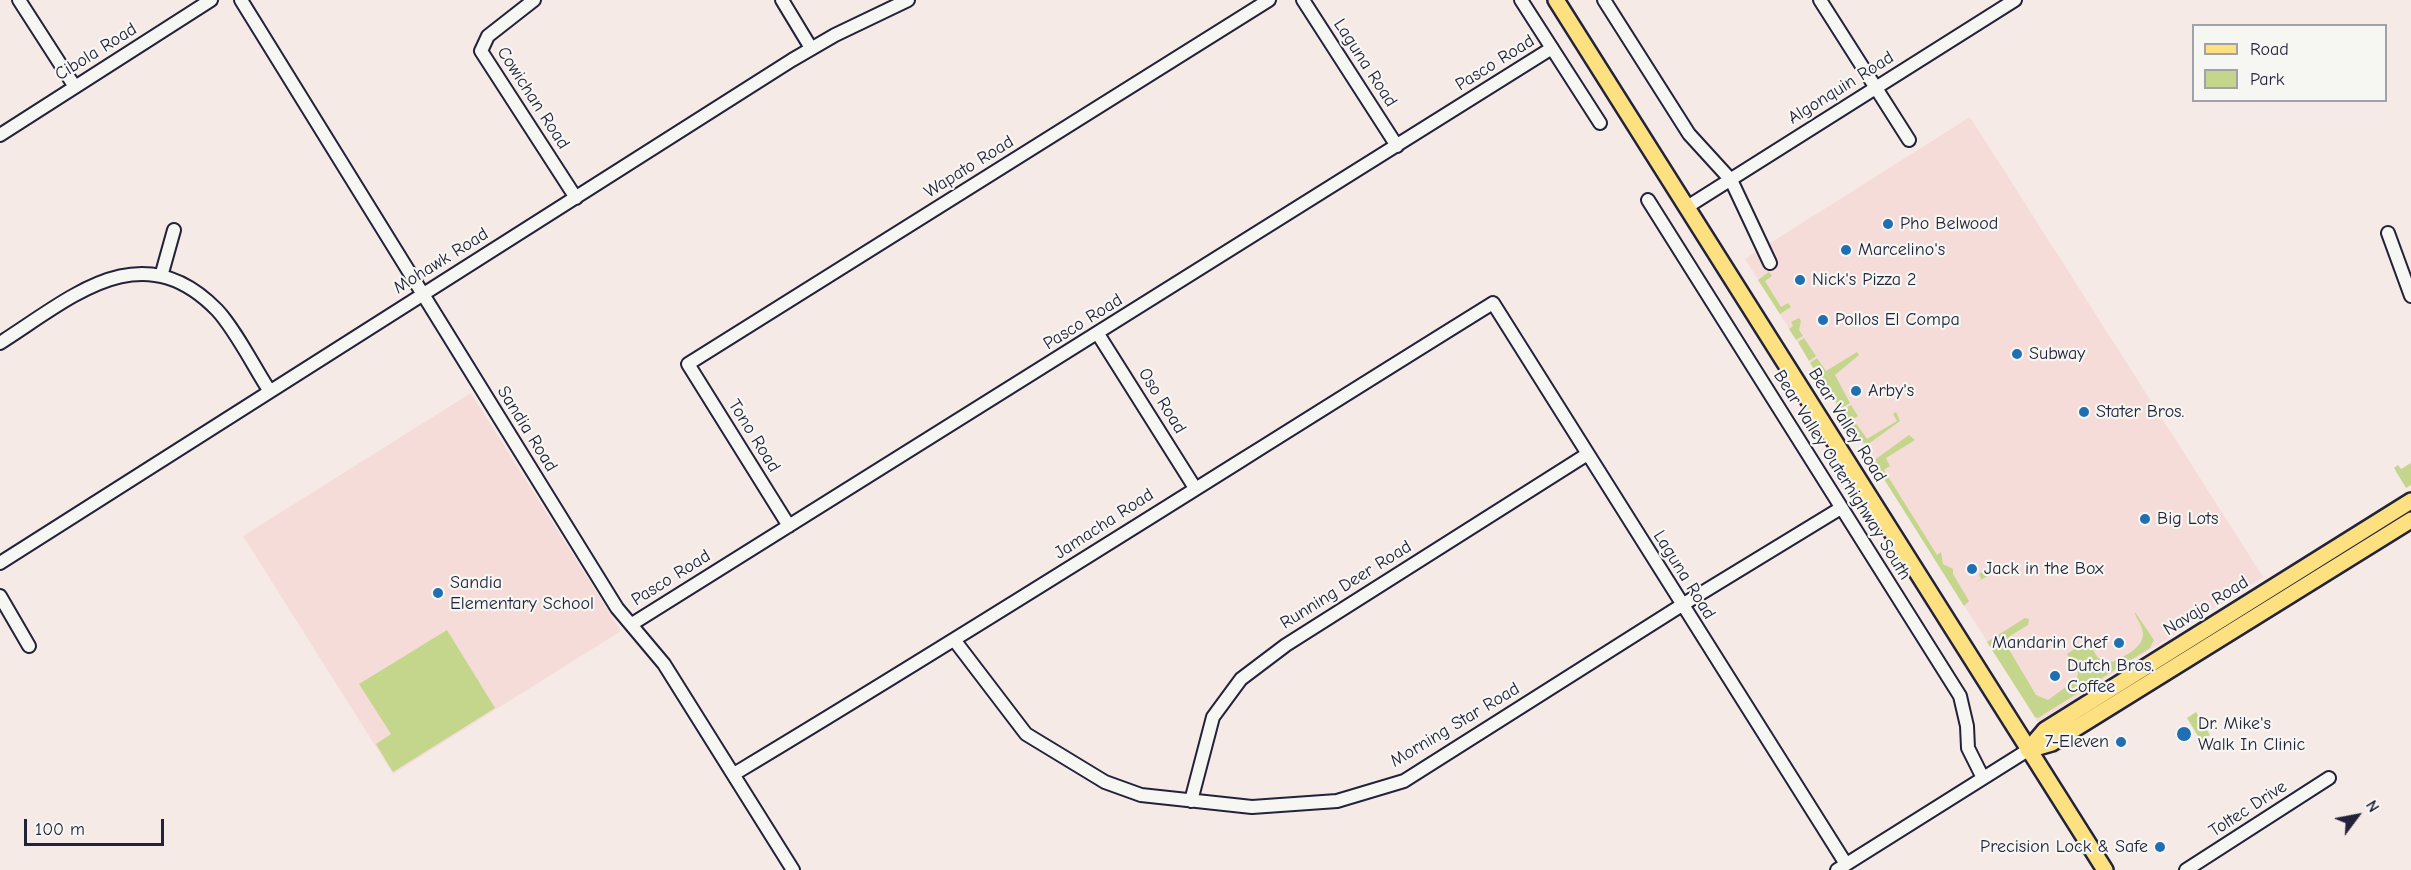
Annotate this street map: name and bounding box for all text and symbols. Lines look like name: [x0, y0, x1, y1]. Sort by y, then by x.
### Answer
street label: Laguna Road: [1328, 15, 1402, 111]
street label: Cibola Road: [51, 18, 141, 86]
legend: [2192, 24, 2387, 102]
street label: Pasco Road: [1451, 30, 1539, 96]
text: Road: [2250, 39, 2289, 60]
street label: Cowichan Road: [492, 43, 574, 153]
street label: Algonquin Road: [1784, 47, 1898, 129]
text: Park: [2250, 69, 2284, 90]
street label: Wapato Road: [920, 131, 1018, 203]
place label: Pho Belwood: [1900, 213, 1998, 235]
marker: Pho Belwood: [1881, 217, 1895, 231]
street label: Mohawk Road: [390, 223, 492, 299]
place label: Marcelino's: [1858, 239, 1945, 261]
marker: Marcelino's: [1839, 243, 1853, 257]
place label: Nick's Pizza 2: [1812, 269, 1916, 291]
marker: Nick's Pizza 2: [1793, 273, 1807, 287]
street label: Pasco Road: [1039, 289, 1127, 355]
place label: Pollos El Compa: [1835, 309, 1960, 331]
marker: Pollos El Compa: [1816, 313, 1830, 327]
place label: Subway: [2029, 343, 2085, 365]
marker: Subway: [2010, 347, 2024, 361]
street label: Oso Road: [1133, 364, 1191, 438]
street label: Bear Valley Road: [1803, 364, 1891, 486]
street label: Bear Valley Outerhighway South: [1768, 366, 1916, 584]
place label: Arby's: [1868, 380, 1914, 402]
street label: Sandia Road: [492, 382, 562, 476]
marker: Arby's: [1849, 384, 1863, 398]
street label: Tono Road: [723, 396, 785, 476]
place label: Stater Bros.: [2096, 401, 2184, 423]
marker: Stater Bros.: [2077, 405, 2091, 419]
street label: Jamacha Road: [1050, 484, 1158, 564]
place label: Big Lots: [2157, 508, 2218, 530]
marker: Big Lots: [2138, 512, 2152, 526]
street label: Laguna Road: [1648, 527, 1720, 623]
street label: Running Deer Road: [1276, 536, 1416, 634]
street label: Pasco Road: [627, 545, 715, 611]
place label: Jack in the Box: [1984, 558, 2104, 580]
marker: Jack in the Box: [1965, 562, 1979, 576]
street label: Navajo Road: [2159, 571, 2253, 641]
place label: Sandia Elementary School: [450, 572, 594, 614]
marker: Sandia Elementary School: [431, 586, 445, 600]
place label: Mandarin Chef: [1992, 632, 2107, 654]
marker: Mandarin Chef: [2112, 636, 2126, 650]
place label: Dutch Bros. Coffee: [2067, 655, 2154, 698]
marker: Dutch Bros. Coffee: [2048, 669, 2062, 683]
street label: Morning Star Road: [1386, 678, 1524, 772]
place label: Dr. Mike's Walk In Clinic: [2198, 713, 2305, 756]
marker: Dr. Mike's Walk In Clinic: [2175, 725, 2193, 743]
place label: 7-Eleven: [2045, 731, 2109, 753]
marker: 7-Eleven: [2114, 735, 2128, 749]
street label: Toltec Drive: [2205, 776, 2291, 842]
north arrow: [2327, 786, 2387, 846]
text: N: [2362, 797, 2383, 816]
scale bar: [27, 807, 166, 845]
text: 100 m: [35, 819, 85, 840]
place label: Precision Lock & Safe: [1980, 836, 2148, 858]
marker: Precision Lock & Safe: [2153, 840, 2167, 854]

